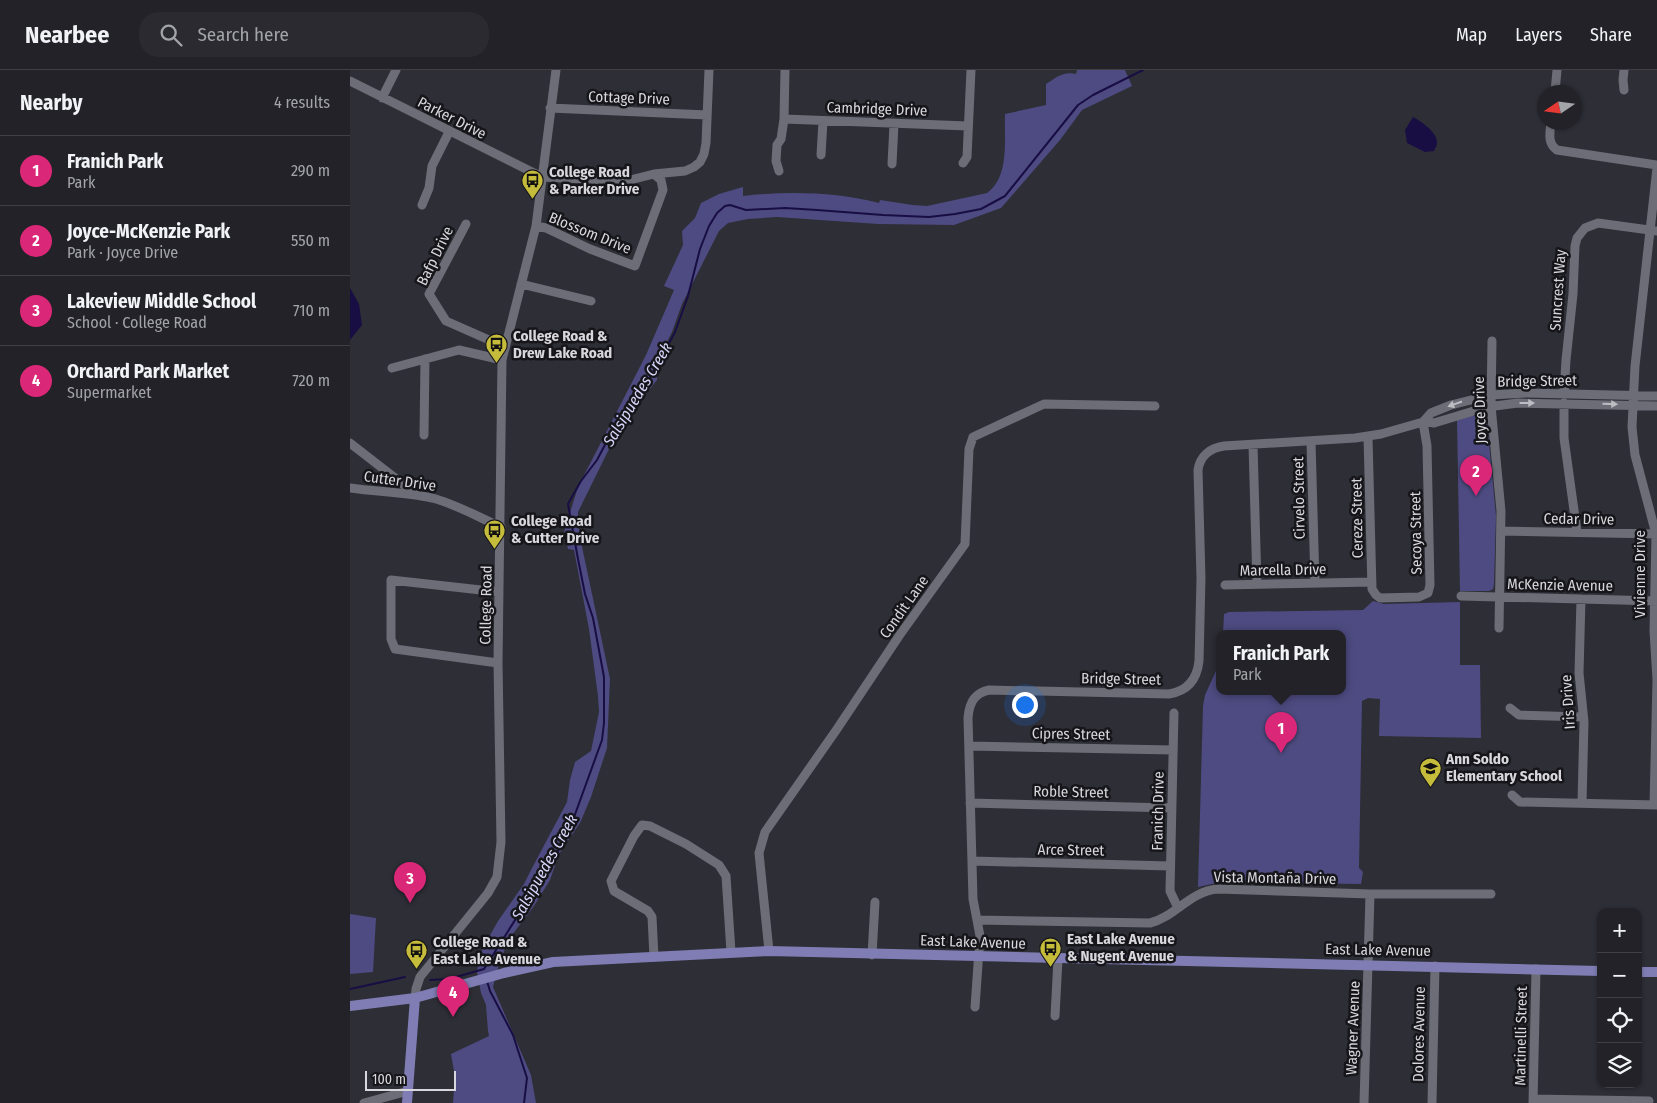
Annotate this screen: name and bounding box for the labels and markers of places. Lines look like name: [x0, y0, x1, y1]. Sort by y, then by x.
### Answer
place label: College Road & Parker Drive: [549, 163, 640, 198]
bus stop icon: College Road & Parker Drive: [521, 169, 545, 200]
place label: College Road & Drew Lake Road: [513, 327, 612, 362]
bus stop icon: College Road & Drew Lake Road: [485, 333, 509, 364]
pin: 2: [1460, 455, 1492, 496]
place label: College Road & Cutter Drive: [511, 512, 600, 547]
bus stop icon: College Road & Cutter Drive: [483, 518, 507, 549]
pin: 1: [1265, 712, 1297, 753]
place label: Ann Soldo Elementary School: [1445, 750, 1563, 785]
school or university icon: Ann Soldo Elementary School: [1418, 756, 1442, 787]
pin: 3: [394, 862, 426, 903]
place label: East Lake Avenue & Nugent Avenue: [1067, 930, 1175, 965]
place label: College Road & East Lake Avenue: [433, 933, 541, 968]
bus stop icon: East Lake Avenue & Nugent Avenue: [1039, 936, 1063, 967]
bus stop icon: College Road & East Lake Avenue: [405, 939, 429, 970]
pin: 4: [437, 976, 469, 1017]

